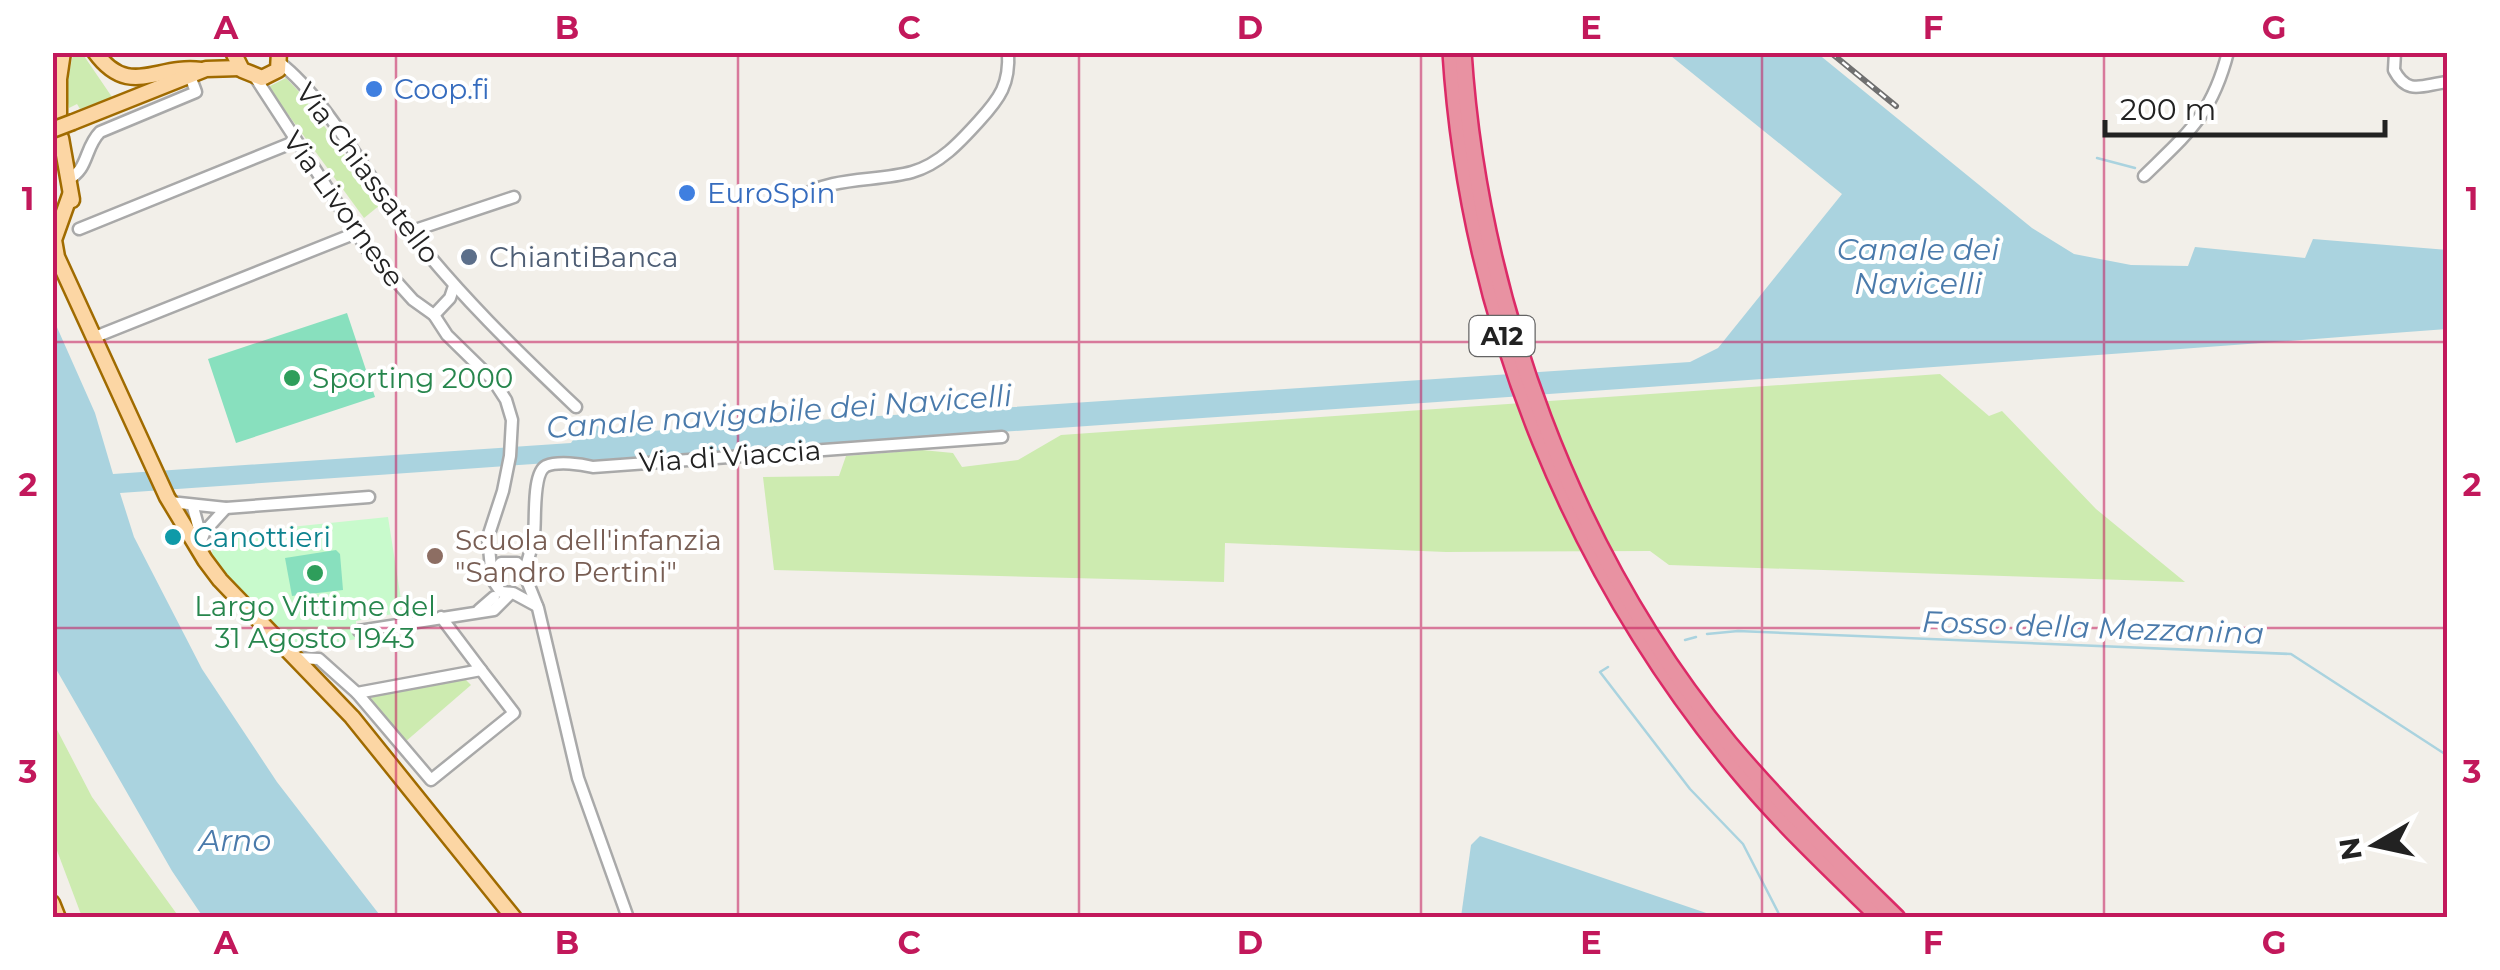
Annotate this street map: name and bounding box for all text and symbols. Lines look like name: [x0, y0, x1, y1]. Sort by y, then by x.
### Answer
text: A: [213, 8, 239, 47]
text: B: [555, 8, 579, 47]
text: C: [897, 8, 921, 47]
text: D: [1237, 8, 1263, 47]
text: E: [1580, 8, 1602, 47]
text: F: [1923, 8, 1943, 47]
text: G: [2262, 8, 2286, 47]
place label: Coop.fi: [394, 72, 490, 106]
scale bar: [2105, 75, 2385, 137]
street label: Via Chiassatello: [289, 76, 447, 270]
marker: Coop.fi: [363, 78, 385, 100]
text: 200 m: [2120, 91, 2216, 128]
street label: Via Livornese: [276, 124, 412, 294]
place label: EuroSpin: [707, 176, 835, 210]
text: 1: [22, 179, 34, 218]
text: 1: [2466, 179, 2478, 218]
marker: EuroSpin: [676, 182, 698, 204]
water label: Canale dei Navicelli: [1837, 231, 2000, 302]
place label: ChiantiBanca: [489, 240, 679, 274]
marker: ChiantiBanca: [458, 246, 480, 268]
road number: A12: [1470, 316, 1534, 356]
place label: Sporting 2000: [312, 361, 513, 395]
marker: Sporting 2000: [281, 367, 303, 389]
water label: Canale navigabile dei Navicelli: [545, 377, 1014, 446]
street label: Via di Viaccia: [638, 433, 822, 479]
text: 2: [19, 465, 37, 504]
text: 2: [2463, 465, 2481, 504]
place label: Canottieri: [193, 520, 331, 554]
place label: Scuola dell'infanzia "Sandro Pertini": [455, 523, 722, 589]
marker: Canottieri: [162, 526, 184, 548]
marker: Scuola dell'infanzia "Sandro Pertini": [424, 545, 446, 567]
marker: Largo Vittime del 31 Agosto 1943: [304, 562, 326, 584]
place label: Largo Vittime del 31 Agosto 1943: [194, 589, 436, 655]
water label: Fosso della Mezzanina: [1921, 603, 2265, 652]
text: 3: [18, 752, 37, 791]
text: 3: [2462, 752, 2481, 791]
north arrow: [2325, 795, 2425, 895]
water label: Arno: [197, 822, 271, 859]
text: N: [2332, 835, 2369, 863]
text: A: [213, 923, 239, 962]
text: B: [555, 923, 579, 962]
text: C: [897, 923, 921, 962]
text: D: [1237, 923, 1263, 962]
text: E: [1580, 923, 1602, 962]
text: F: [1923, 923, 1943, 962]
text: G: [2262, 923, 2286, 962]

